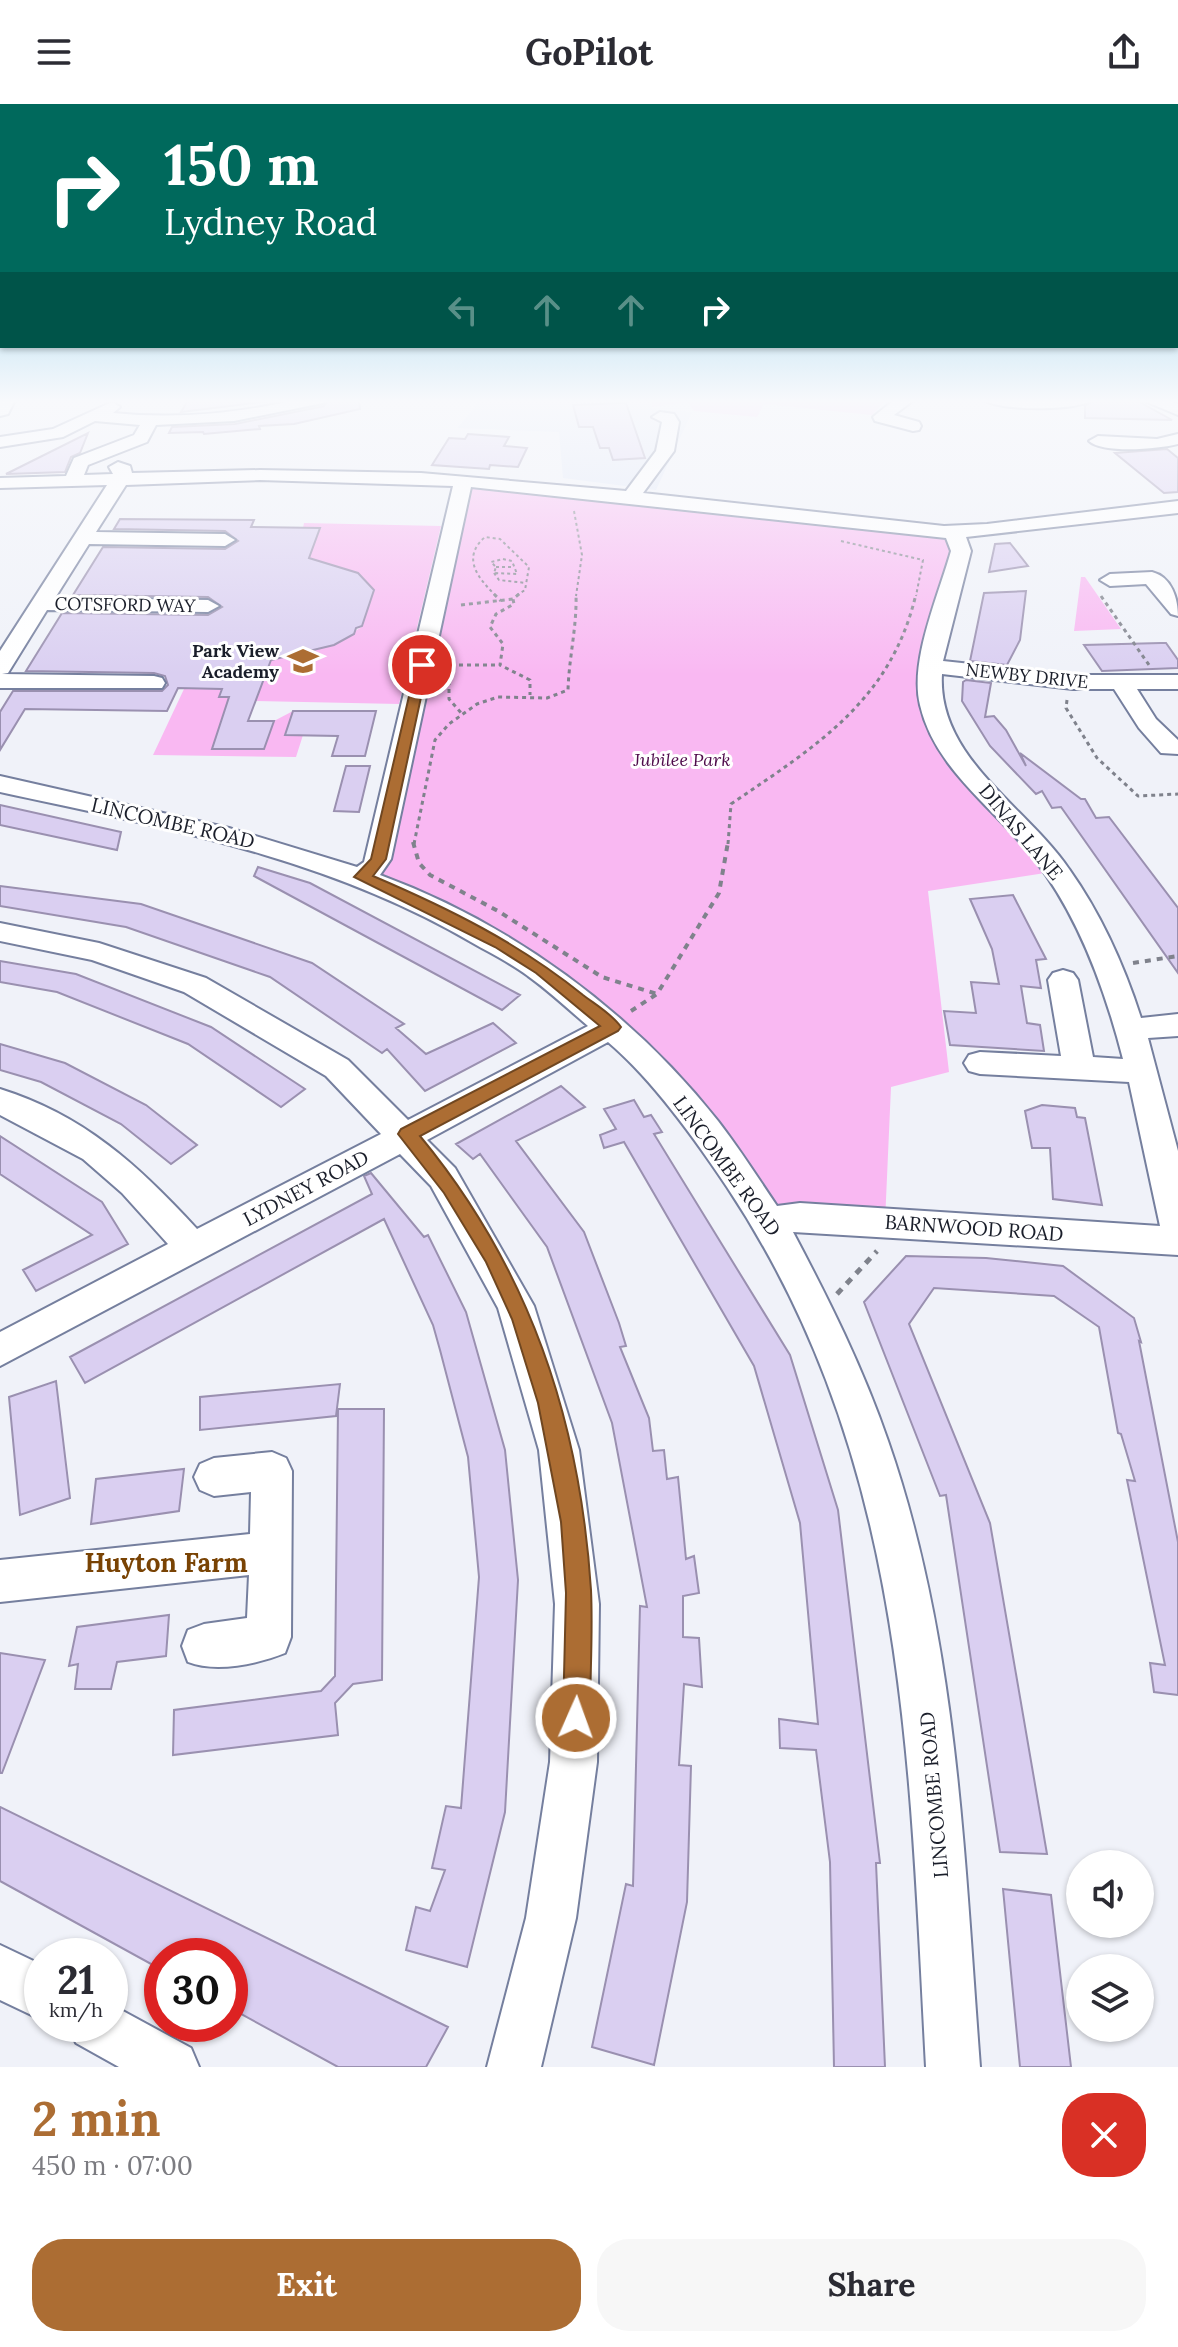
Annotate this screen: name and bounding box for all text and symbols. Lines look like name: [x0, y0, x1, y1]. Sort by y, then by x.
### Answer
text: GoPilot: [525, 29, 653, 75]
icon: menu: [32, 30, 76, 74]
icon: share: [1102, 30, 1146, 74]
text: 150 m: [164, 129, 319, 200]
icon: right: [32, 136, 136, 240]
text: Lydney Road: [164, 199, 377, 245]
icon: left: [441, 288, 485, 332]
icon: ahead: [525, 288, 569, 332]
icon: ahead: [609, 288, 653, 332]
icon: right: [693, 288, 737, 332]
street label: COTSFORD WAY: [54, 592, 196, 617]
pin: [388, 631, 456, 699]
place label: Park View Academy: [192, 639, 279, 683]
icon: arrive: [400, 643, 444, 687]
school or university icon: Park View Academy: [286, 644, 320, 678]
street label: NEWBY DRIVE: [965, 658, 1090, 693]
park label: Jubilee Park: [632, 748, 731, 771]
street label: DINAS LANE: [974, 778, 1069, 885]
street label: LINCOMBE ROAD: [89, 792, 257, 853]
street label: LINCOMBE ROAD: [668, 1091, 787, 1241]
street label: LYDNEY ROAD: [239, 1144, 373, 1231]
street label: BARNWOOD ROAD: [884, 1209, 1064, 1246]
district label: Huyton Farm: [84, 1546, 248, 1579]
position arrow: [534, 1676, 618, 1760]
street label: LINCOMBE ROAD: [914, 1711, 953, 1879]
map controls: [1066, 1850, 1154, 2042]
button: sound: [1066, 1850, 1154, 1938]
speed limit sign: 30: [144, 1938, 248, 2042]
text: 21: [57, 1954, 95, 2005]
button: layers: [1066, 1954, 1154, 2042]
text: km/h: [49, 1997, 103, 2022]
text: 2 min: [32, 2088, 161, 2149]
button: close: [1062, 2093, 1146, 2177]
text: 450 m · 07:00: [32, 2149, 193, 2182]
button: Exit: [32, 2239, 581, 2331]
button: Share: [597, 2239, 1146, 2331]

